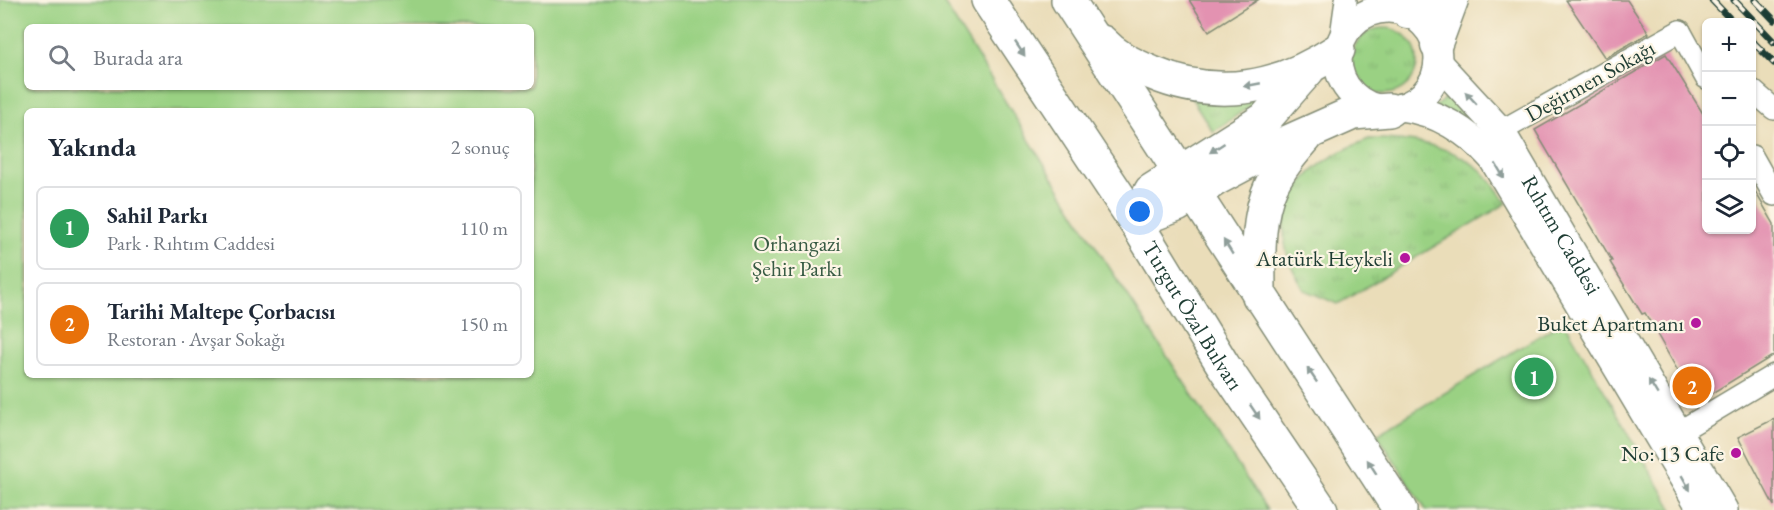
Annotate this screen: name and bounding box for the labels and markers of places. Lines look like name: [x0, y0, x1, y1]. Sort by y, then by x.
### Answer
place label: Atatürk Heykeli: [1255, 244, 1393, 273]
marker: Atatürk Heykeli: [1398, 251, 1412, 265]
place label: Buket Apartmanı: [1537, 309, 1684, 338]
marker: Buket Apartmanı: [1689, 316, 1703, 330]
pin: 1: [1514, 354, 1553, 400]
pin: 2: [1672, 364, 1712, 408]
place label: No: 13 Cafe: [1621, 439, 1724, 468]
marker: No: 13 Cafe: [1729, 446, 1743, 460]

